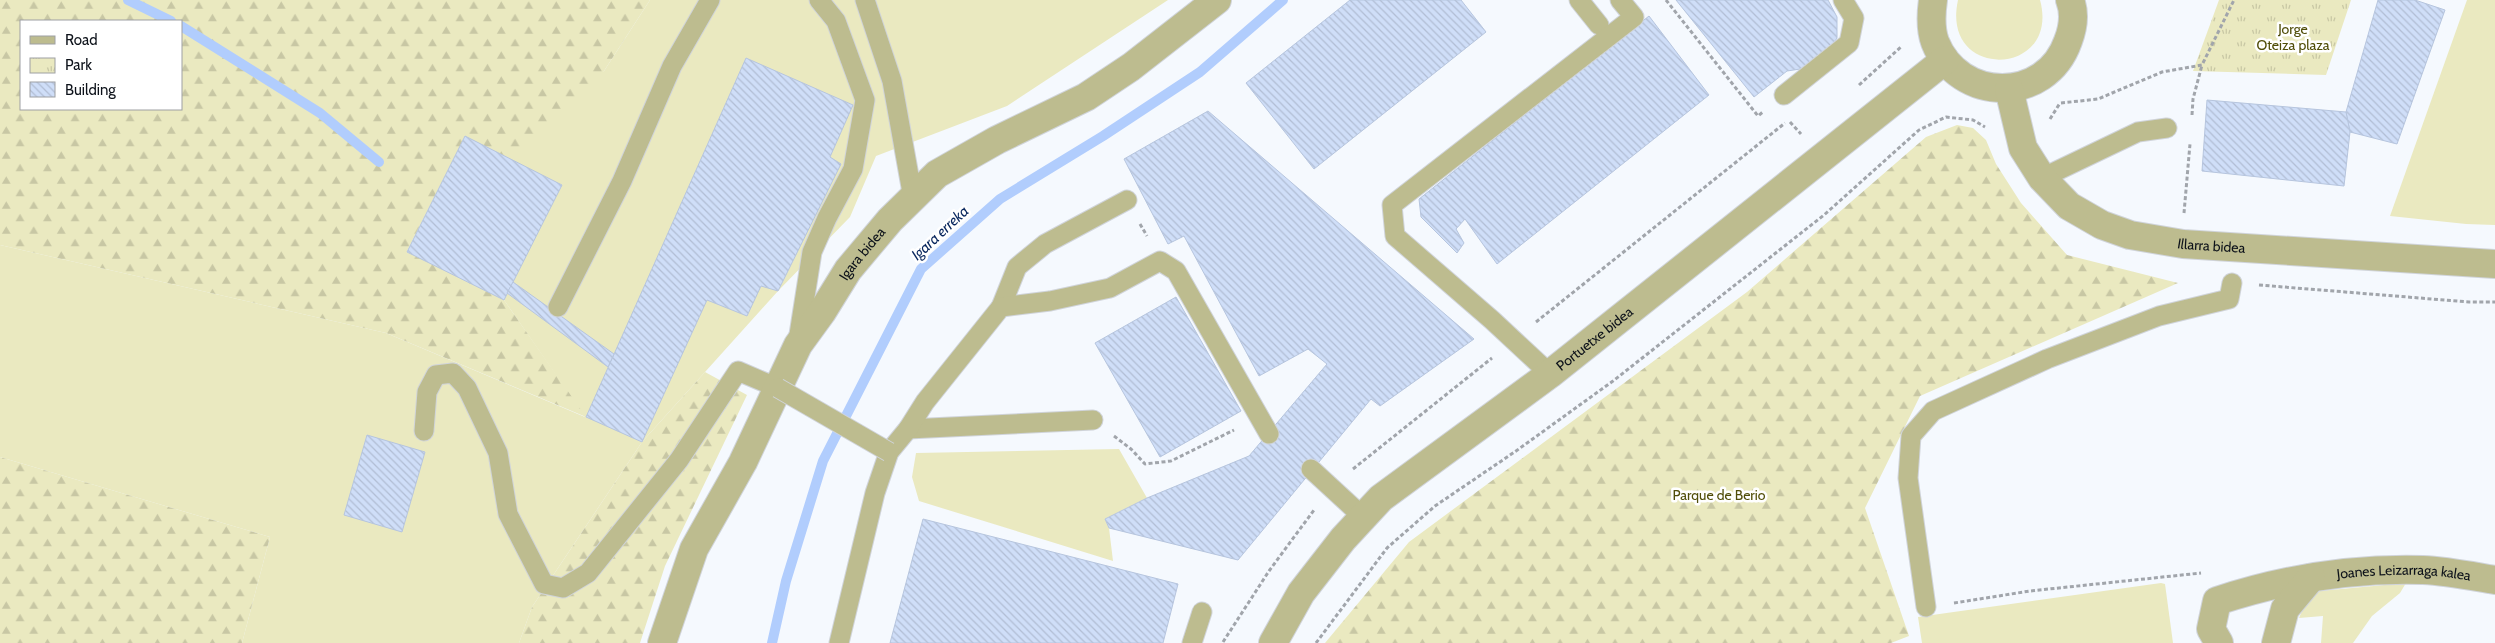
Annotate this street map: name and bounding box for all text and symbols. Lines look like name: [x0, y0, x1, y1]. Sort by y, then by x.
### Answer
legend: [20, 20, 182, 110]
park label: Jorge Oteiza plaza: [2256, 20, 2330, 54]
text: Road: [65, 31, 98, 49]
text: Park: [65, 56, 92, 74]
text: Building: [65, 81, 116, 99]
water label: Igara erreka: [908, 202, 972, 264]
street label: Igara bidea: [835, 223, 889, 284]
street label: Illarra bidea: [2176, 234, 2246, 257]
street label: Portuetxe bidea: [1552, 303, 1637, 375]
park label: Parque de Berio: [1673, 486, 1766, 504]
street label: Joanes Leizarraga kalea: [2335, 561, 2473, 585]

